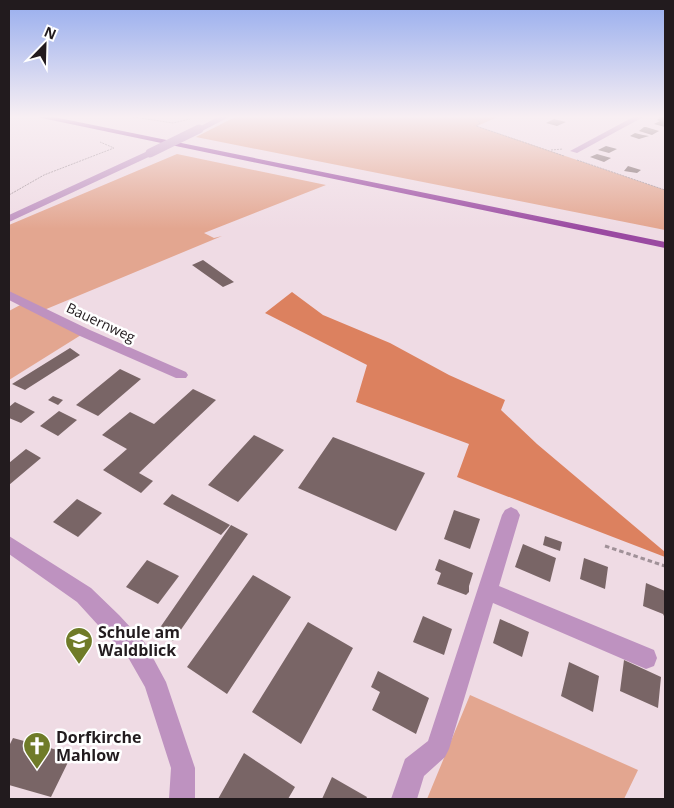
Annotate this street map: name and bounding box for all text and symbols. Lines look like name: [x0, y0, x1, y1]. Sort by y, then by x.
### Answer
north arrow: [20, 20, 70, 70]
text: N: [41, 22, 59, 44]
street label: Bauernweg: [64, 298, 139, 346]
place label: Schule am Waldblick: [98, 621, 180, 661]
school or university icon: Schule am Waldblick: [64, 626, 94, 665]
place label: Dorfkirche Mahlow: [56, 726, 141, 766]
church icon: Dorfkirche Mahlow: [22, 731, 52, 770]

